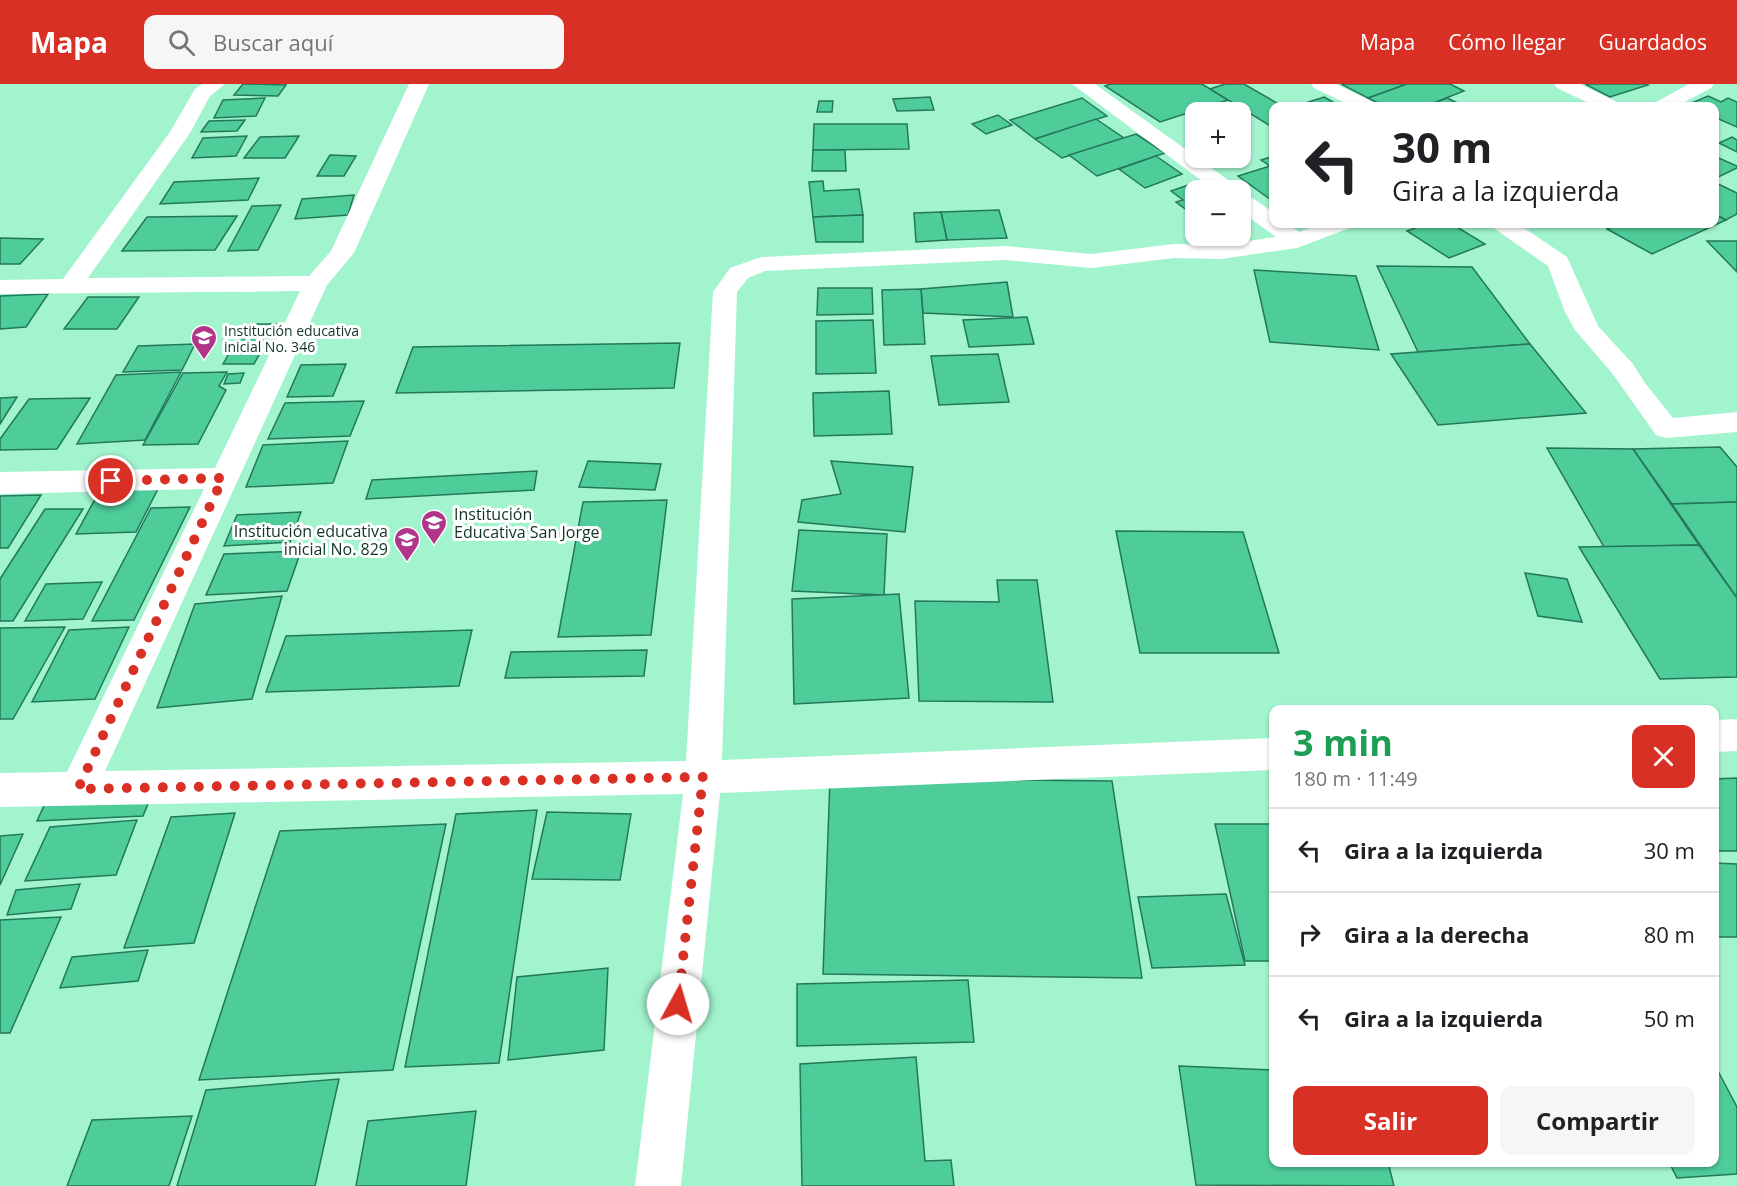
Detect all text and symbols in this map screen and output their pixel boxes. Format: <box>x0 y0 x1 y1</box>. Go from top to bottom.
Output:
search box <box>144 15 564 69</box>
text: Mapa <box>30 23 108 61</box>
icon: search <box>165 26 198 59</box>
text: Buscar aquí <box>213 27 333 57</box>
text: Mapa <box>1360 28 1415 56</box>
text: Cómo llegar <box>1448 28 1566 56</box>
text: Guardados <box>1599 28 1707 56</box>
map controls <box>1185 102 1251 246</box>
button: + <box>1185 102 1251 168</box>
text: 30 m <box>1392 118 1492 175</box>
icon: left <box>1293 126 1371 204</box>
text: Gira a la izquierda <box>1392 172 1619 209</box>
button: − <box>1185 180 1251 246</box>
place label: Institución educativa inicial No. 346 <box>224 321 359 356</box>
school or university icon: Institución educativa inicial No. 346 <box>189 323 219 361</box>
pin <box>85 455 136 506</box>
icon: arrive <box>94 464 127 497</box>
place label: Institución Educativa San Jorge <box>454 503 600 543</box>
school or university icon: Institución Educativa San Jorge <box>419 508 449 546</box>
place label: Institución educativa inicial No. 829 <box>234 520 388 560</box>
school or university icon: Institución educativa inicial No. 829 <box>392 525 422 563</box>
text: 3 min <box>1293 718 1393 767</box>
button: close <box>1632 725 1695 788</box>
text: 180 m · 11:49 <box>1293 765 1418 792</box>
icon: left <box>1293 834 1326 867</box>
text: Gira a la izquierda <box>1344 835 1543 865</box>
text: 30 m <box>1644 835 1695 865</box>
icon: right <box>1293 918 1326 951</box>
text: Gira a la derecha <box>1344 919 1529 949</box>
text: 80 m <box>1644 919 1695 949</box>
position arrow <box>646 972 710 1036</box>
icon: left <box>1293 1002 1326 1035</box>
text: Gira a la izquierda <box>1344 1003 1543 1033</box>
text: 50 m <box>1644 1003 1695 1033</box>
button: Salir <box>1293 1086 1488 1155</box>
button: Compartir <box>1500 1086 1695 1155</box>

